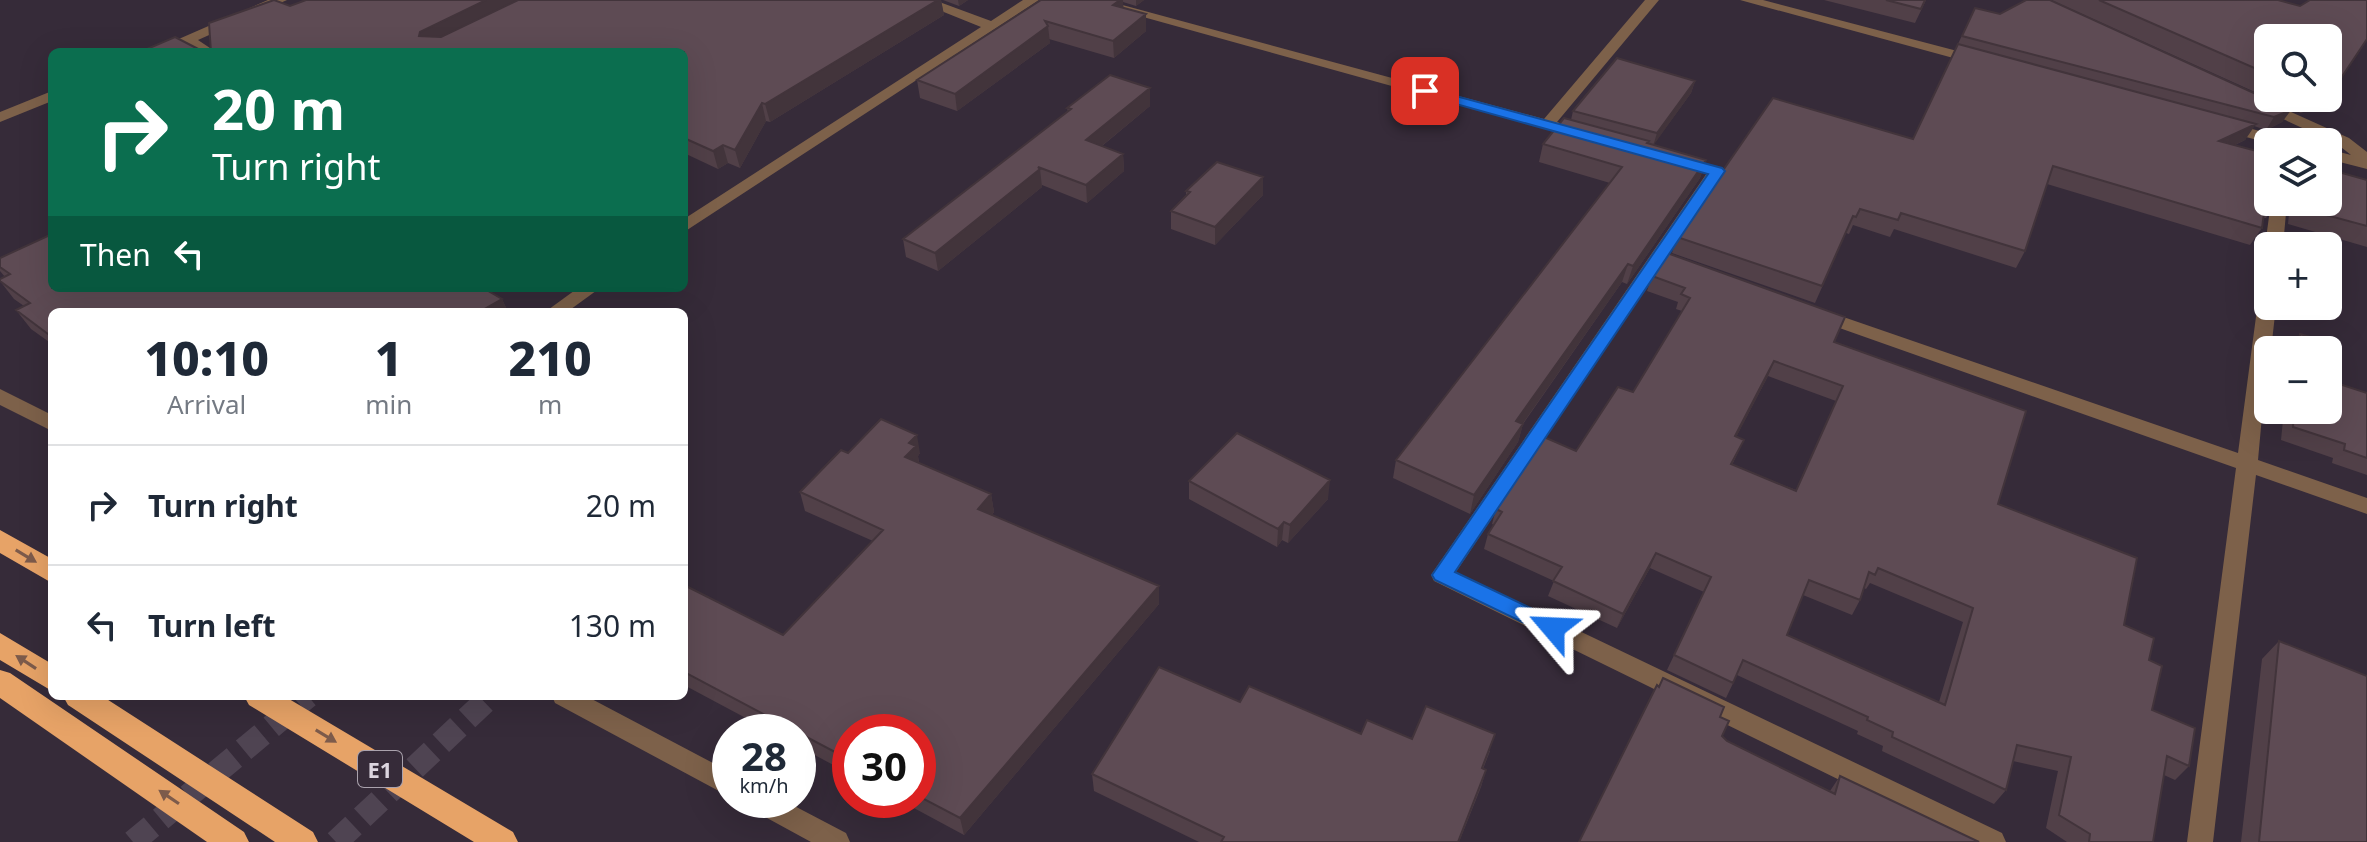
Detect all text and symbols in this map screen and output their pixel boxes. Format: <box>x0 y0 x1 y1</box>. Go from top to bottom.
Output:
map controls <box>2254 24 2342 424</box>
button: search <box>2254 24 2342 112</box>
pin <box>1391 57 1459 125</box>
icon: arrive <box>1403 69 1447 113</box>
text: 20 m <box>212 70 345 146</box>
icon: right <box>80 80 184 184</box>
button: layers <box>2254 128 2342 216</box>
text: Turn right <box>212 142 380 191</box>
icon: left <box>167 232 211 276</box>
button: + <box>2254 232 2342 320</box>
text: Then <box>80 234 151 275</box>
text: 10:10 <box>144 325 269 390</box>
text: 1 <box>375 325 403 390</box>
text: 210 <box>509 325 592 390</box>
button: − <box>2254 336 2342 424</box>
text: Arrival <box>167 386 246 422</box>
text: min <box>365 386 412 422</box>
text: m <box>538 386 562 422</box>
icon: right <box>80 483 124 527</box>
text: Turn right <box>148 485 298 526</box>
text: 20 m <box>586 485 656 526</box>
one-way arrow <box>15 549 37 563</box>
position arrow <box>1511 586 1595 670</box>
icon: left <box>80 603 124 647</box>
text: Turn left <box>148 605 276 646</box>
text: 130 m <box>569 605 656 646</box>
one-way arrow <box>15 655 37 670</box>
speed limit sign: 30 <box>832 714 936 818</box>
text: 28 <box>741 728 787 783</box>
one-way arrow <box>315 729 337 743</box>
road number: E1 <box>358 751 402 787</box>
text: km/h <box>739 772 789 799</box>
one-way arrow <box>158 790 180 805</box>

